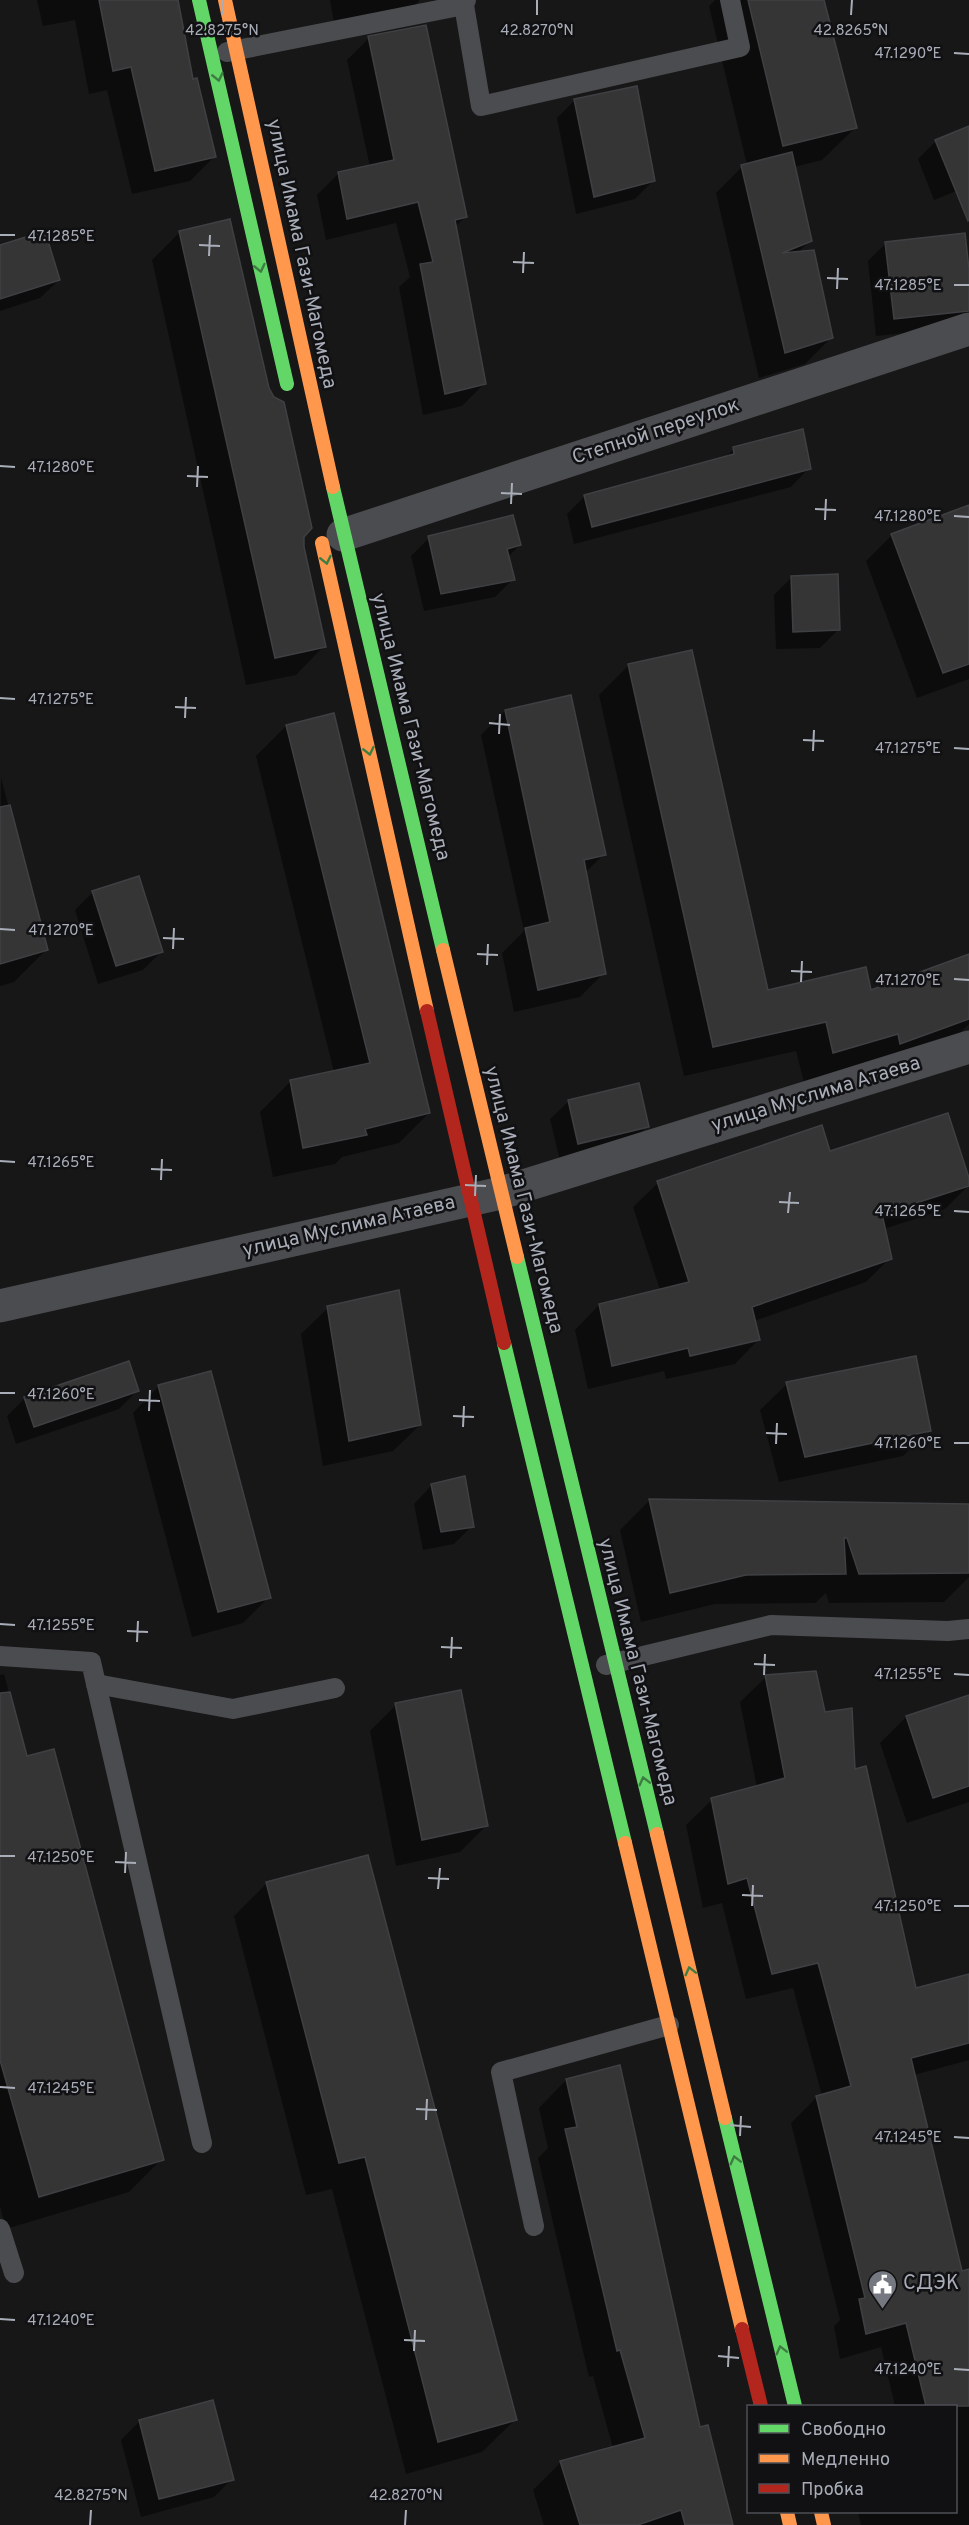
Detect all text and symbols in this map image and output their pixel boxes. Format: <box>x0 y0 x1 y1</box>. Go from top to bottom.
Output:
text: 42.8275°N <box>185 22 259 41</box>
text: 42.8270°N <box>500 22 574 41</box>
text: 42.8265°N <box>814 22 888 41</box>
text: 47.1290°E <box>874 45 942 64</box>
one-way arrow <box>210 72 223 82</box>
street label: улица Имама Гази-Магомеда <box>260 117 342 391</box>
text: 47.1285°E <box>27 228 95 247</box>
one-way arrow <box>253 262 266 272</box>
text: 47.1285°E <box>874 277 942 296</box>
street label: Степной переулок <box>569 393 743 471</box>
text: 47.1280°E <box>27 459 95 478</box>
text: 47.1280°E <box>874 508 942 527</box>
one-way arrow <box>319 555 332 565</box>
street label: улица Имама Гази-Магомеда <box>364 590 456 864</box>
text: 47.1275°E <box>28 691 94 710</box>
text: 47.1275°E <box>875 740 941 759</box>
one-way arrow <box>361 745 374 755</box>
text: 47.1270°E <box>28 922 94 941</box>
text: 47.1270°E <box>875 972 941 991</box>
street label: улица Муслима Атаева <box>708 1051 924 1139</box>
street label: улица Имама Гази-Магомеда <box>477 1063 569 1337</box>
text: 47.1265°E <box>27 1154 95 1173</box>
street label: улица Муслима Атаева <box>240 1190 458 1264</box>
text: 47.1265°E <box>874 1203 942 1222</box>
text: 47.1260°E <box>27 1386 95 1405</box>
text: 47.1260°E <box>874 1435 942 1454</box>
street label: улица Имама Гази-Магомеда <box>591 1535 683 1809</box>
text: 47.1255°E <box>27 1617 95 1636</box>
text: 47.1255°E <box>874 1666 942 1685</box>
one-way arrow <box>638 1776 651 1786</box>
text: 47.1250°E <box>27 1849 95 1868</box>
text: 47.1250°E <box>874 1898 942 1917</box>
one-way arrow <box>684 1966 697 1976</box>
text: 47.1245°E <box>27 2080 95 2099</box>
text: 47.1245°E <box>874 2129 942 2148</box>
one-way arrow <box>730 2155 743 2165</box>
public building icon: СДЭК <box>866 2268 898 2310</box>
place label: СДЭК <box>903 2271 959 2297</box>
text: 47.1240°E <box>27 2312 95 2331</box>
one-way arrow <box>776 2345 789 2355</box>
text: 47.1240°E <box>874 2361 942 2380</box>
legend <box>747 2405 957 2513</box>
text: Свободно <box>801 2419 886 2442</box>
text: Медленно <box>801 2449 890 2472</box>
text: Пробка <box>801 2479 864 2502</box>
text: 42.8275°N <box>54 2487 128 2506</box>
text: 42.8270°N <box>369 2487 443 2506</box>

